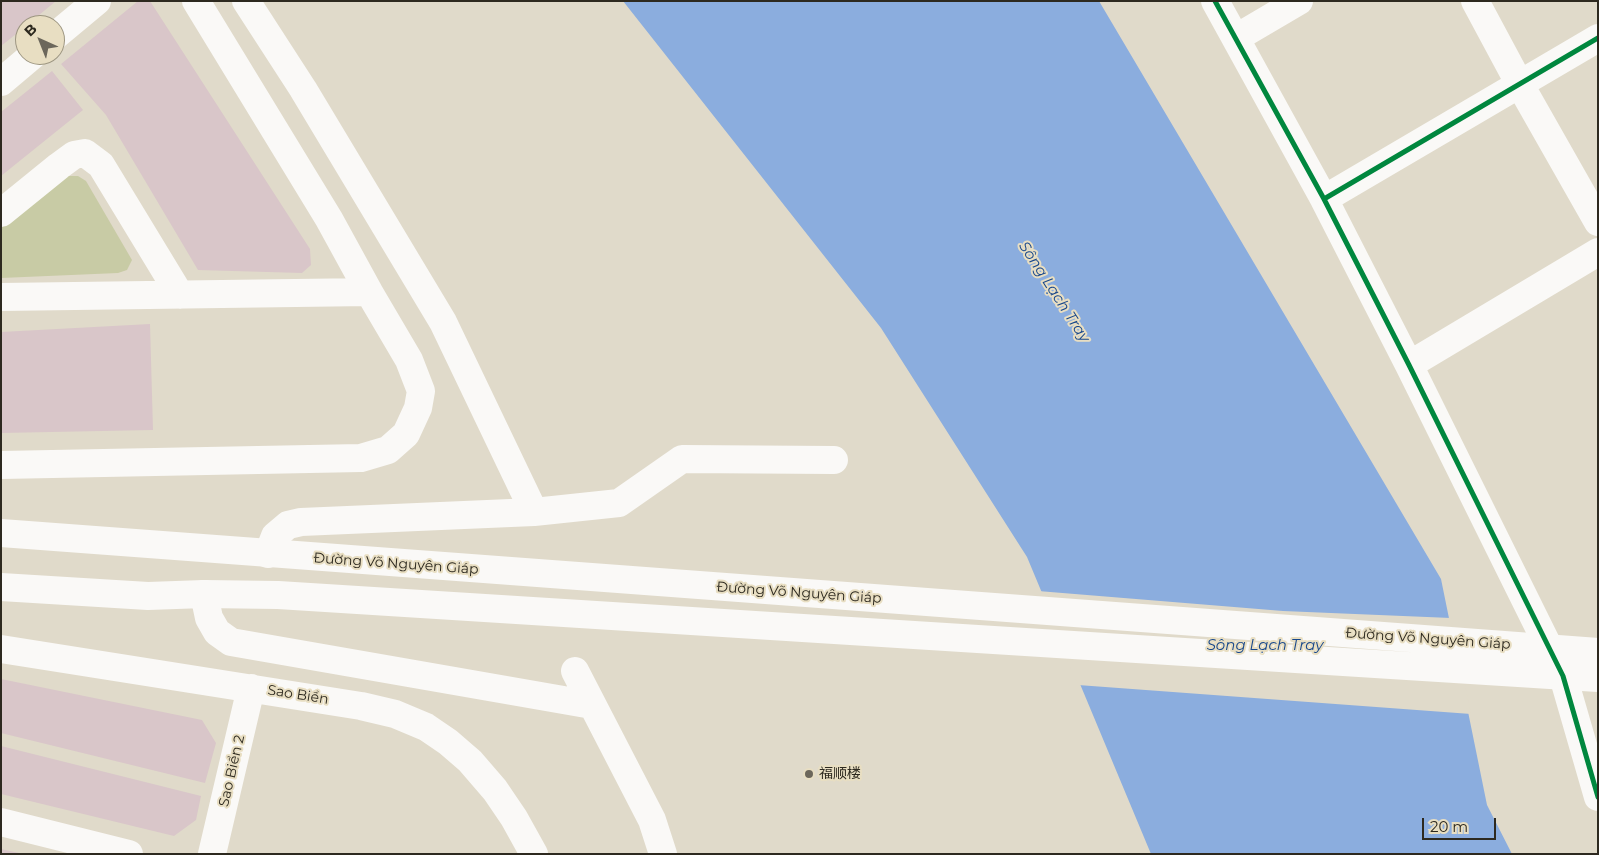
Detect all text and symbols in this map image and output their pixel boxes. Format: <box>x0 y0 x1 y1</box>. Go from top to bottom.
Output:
north arrow <box>15 15 65 65</box>
text: B <box>20 20 40 40</box>
water label: Sông Lạch Tray <box>1015 238 1093 346</box>
street label: Đường Võ Nguyên Giáp <box>313 550 479 578</box>
street label: Đường Võ Nguyên Giáp <box>716 579 882 607</box>
street label: Đường Võ Nguyên Giáp <box>1345 625 1511 653</box>
water label: Sông Lạch Tray <box>1207 637 1323 655</box>
street label: Sao Biển <box>266 682 330 708</box>
street label: Sao Biển 2 <box>216 733 248 809</box>
place label: 福顺楼 <box>819 766 861 782</box>
marker: 福顺楼 <box>803 768 815 780</box>
scale bar <box>1424 808 1498 840</box>
text: 20 m <box>1430 817 1468 836</box>

